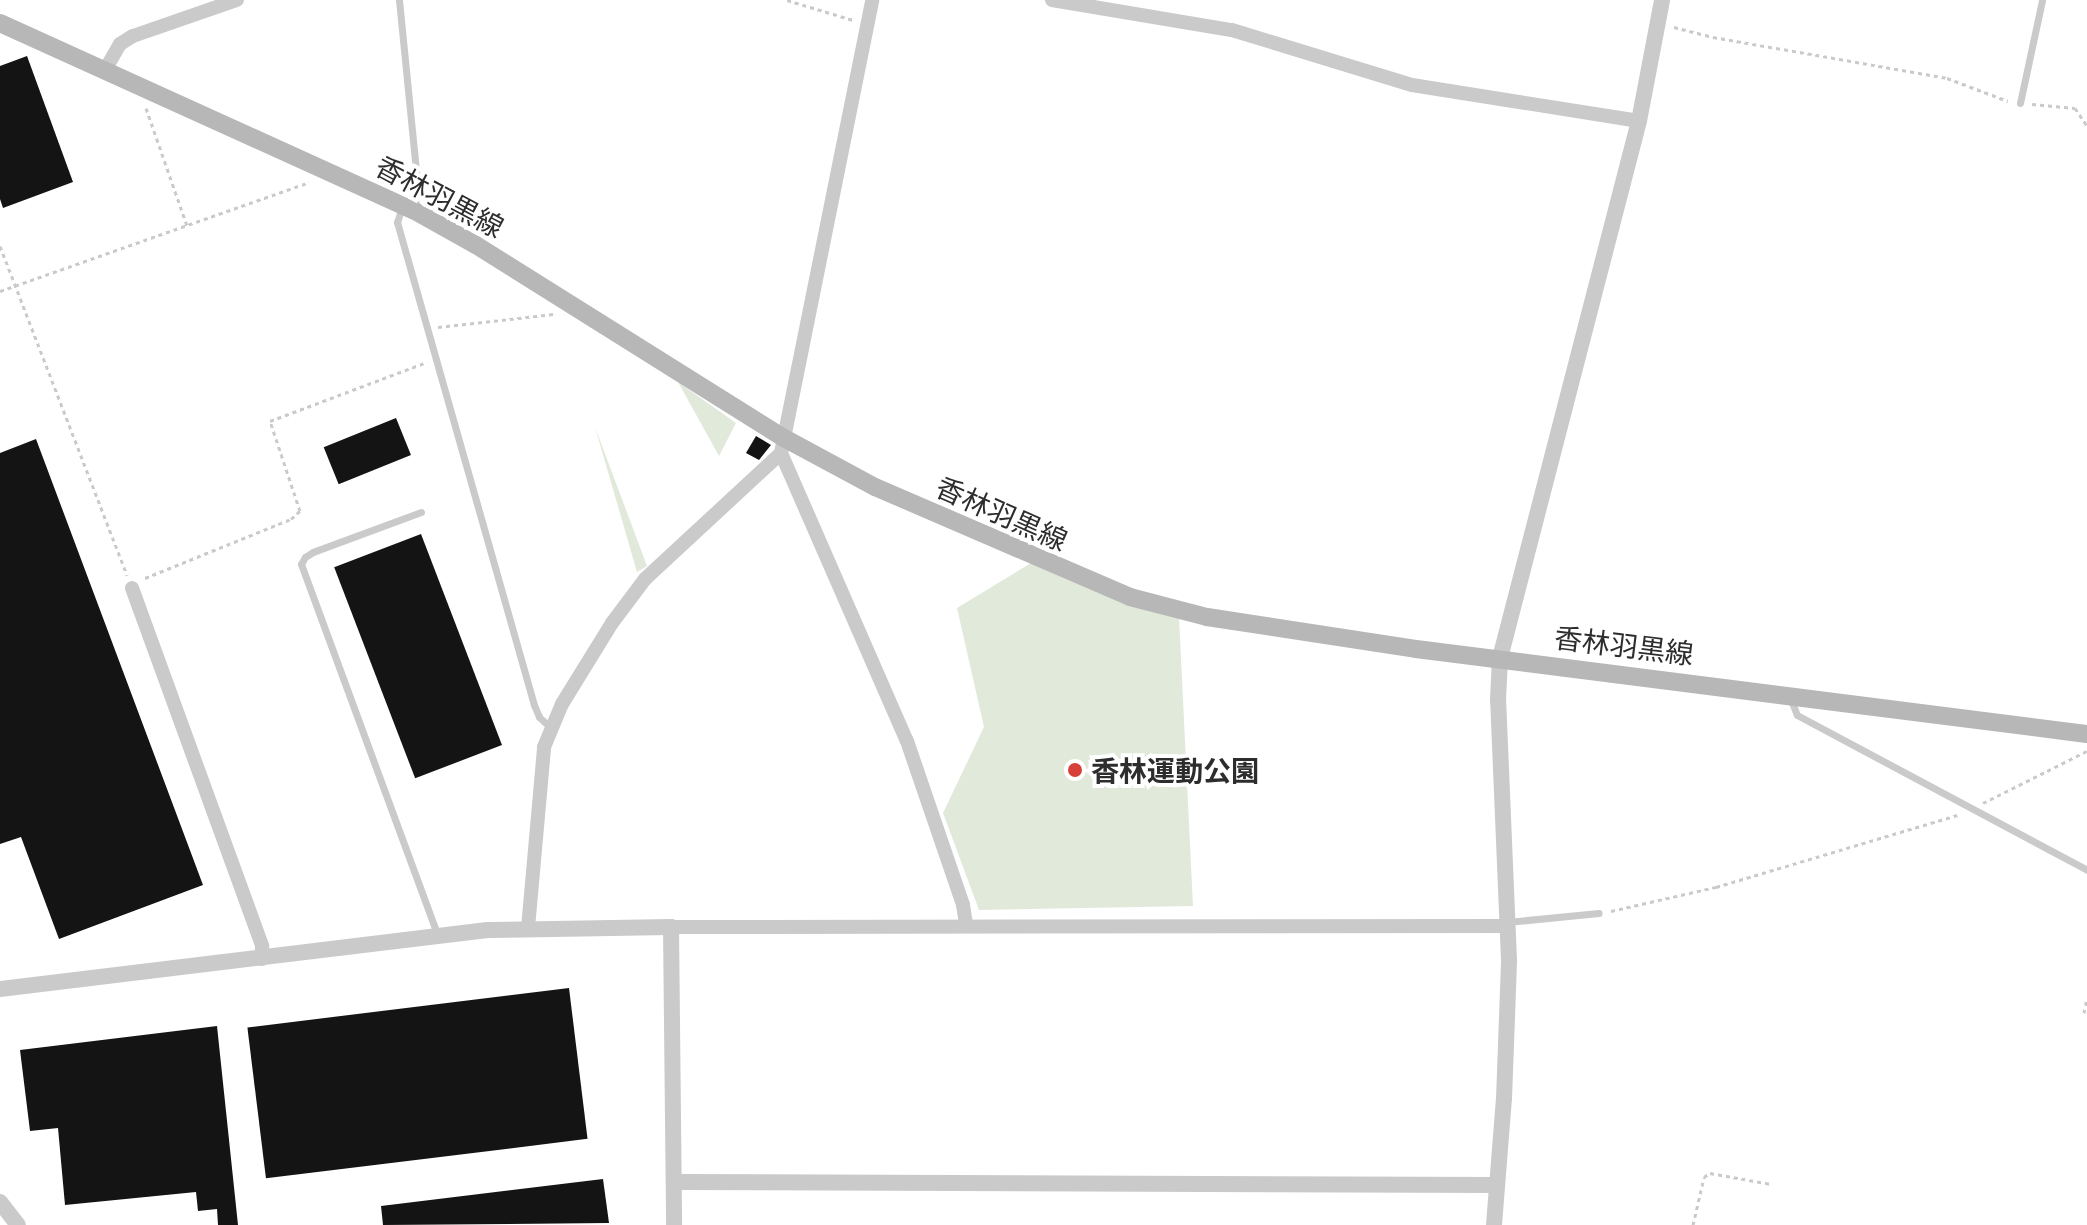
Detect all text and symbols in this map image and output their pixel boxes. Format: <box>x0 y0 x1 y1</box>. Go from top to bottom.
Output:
street label: 香林羽黒線 <box>370 148 510 244</box>
street label: 香林羽黒線 <box>931 469 1073 557</box>
street label: 香林羽黒線 <box>1552 620 1696 670</box>
place label: 香林運動公園 <box>1091 753 1259 787</box>
marker: 香林運動公園 <box>1066 761 1084 779</box>

